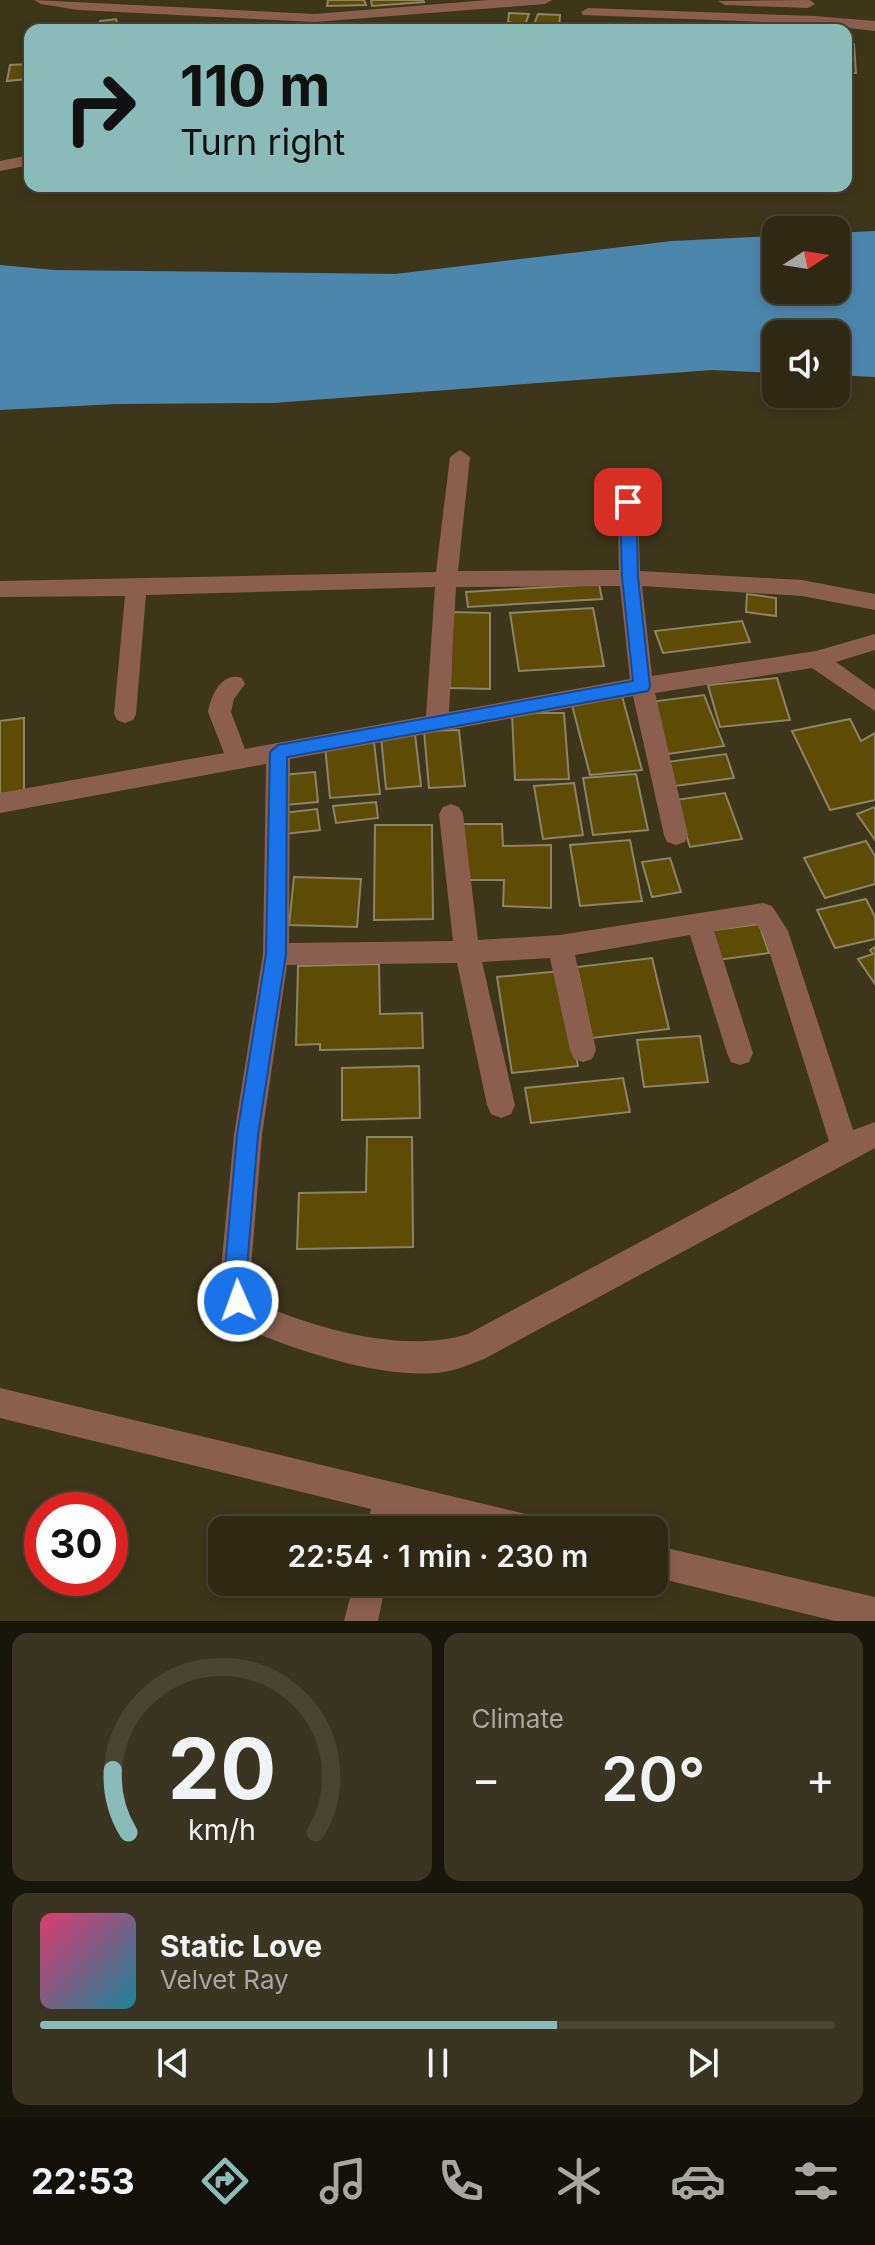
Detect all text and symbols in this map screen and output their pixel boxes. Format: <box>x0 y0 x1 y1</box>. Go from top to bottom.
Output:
text: 110 m <box>180 52 330 120</box>
icon: right <box>48 56 152 160</box>
text: Turn right <box>180 120 345 164</box>
north arrow <box>762 216 850 304</box>
map controls <box>762 216 850 408</box>
button: sound <box>762 320 850 408</box>
pin <box>594 468 662 536</box>
icon: arrive <box>606 480 650 524</box>
position arrow <box>196 1259 280 1343</box>
speed limit sign: 30 <box>24 1492 128 1596</box>
text: 22:54 · 1 min · 230 m <box>288 1538 588 1574</box>
text: Climate <box>472 1703 564 1734</box>
text: 20 <box>168 1718 276 1819</box>
text: 20° <box>601 1743 705 1815</box>
text: − <box>472 1752 501 1806</box>
text: + <box>806 1752 835 1806</box>
text: km/h <box>188 1812 256 1847</box>
text: Static Love <box>160 1928 322 1964</box>
text: Velvet Ray <box>160 1964 289 1995</box>
icon: previous <box>151 2041 195 2085</box>
icon: pause <box>416 2041 460 2085</box>
icon: next <box>681 2041 725 2085</box>
icon: directions <box>197 2153 253 2209</box>
icon: music <box>315 2153 371 2209</box>
icon: phone <box>433 2153 489 2209</box>
icon: climate <box>551 2153 607 2209</box>
icon: car <box>670 2153 726 2209</box>
icon: filters <box>788 2153 844 2209</box>
text: 22:53 <box>31 2159 135 2203</box>

